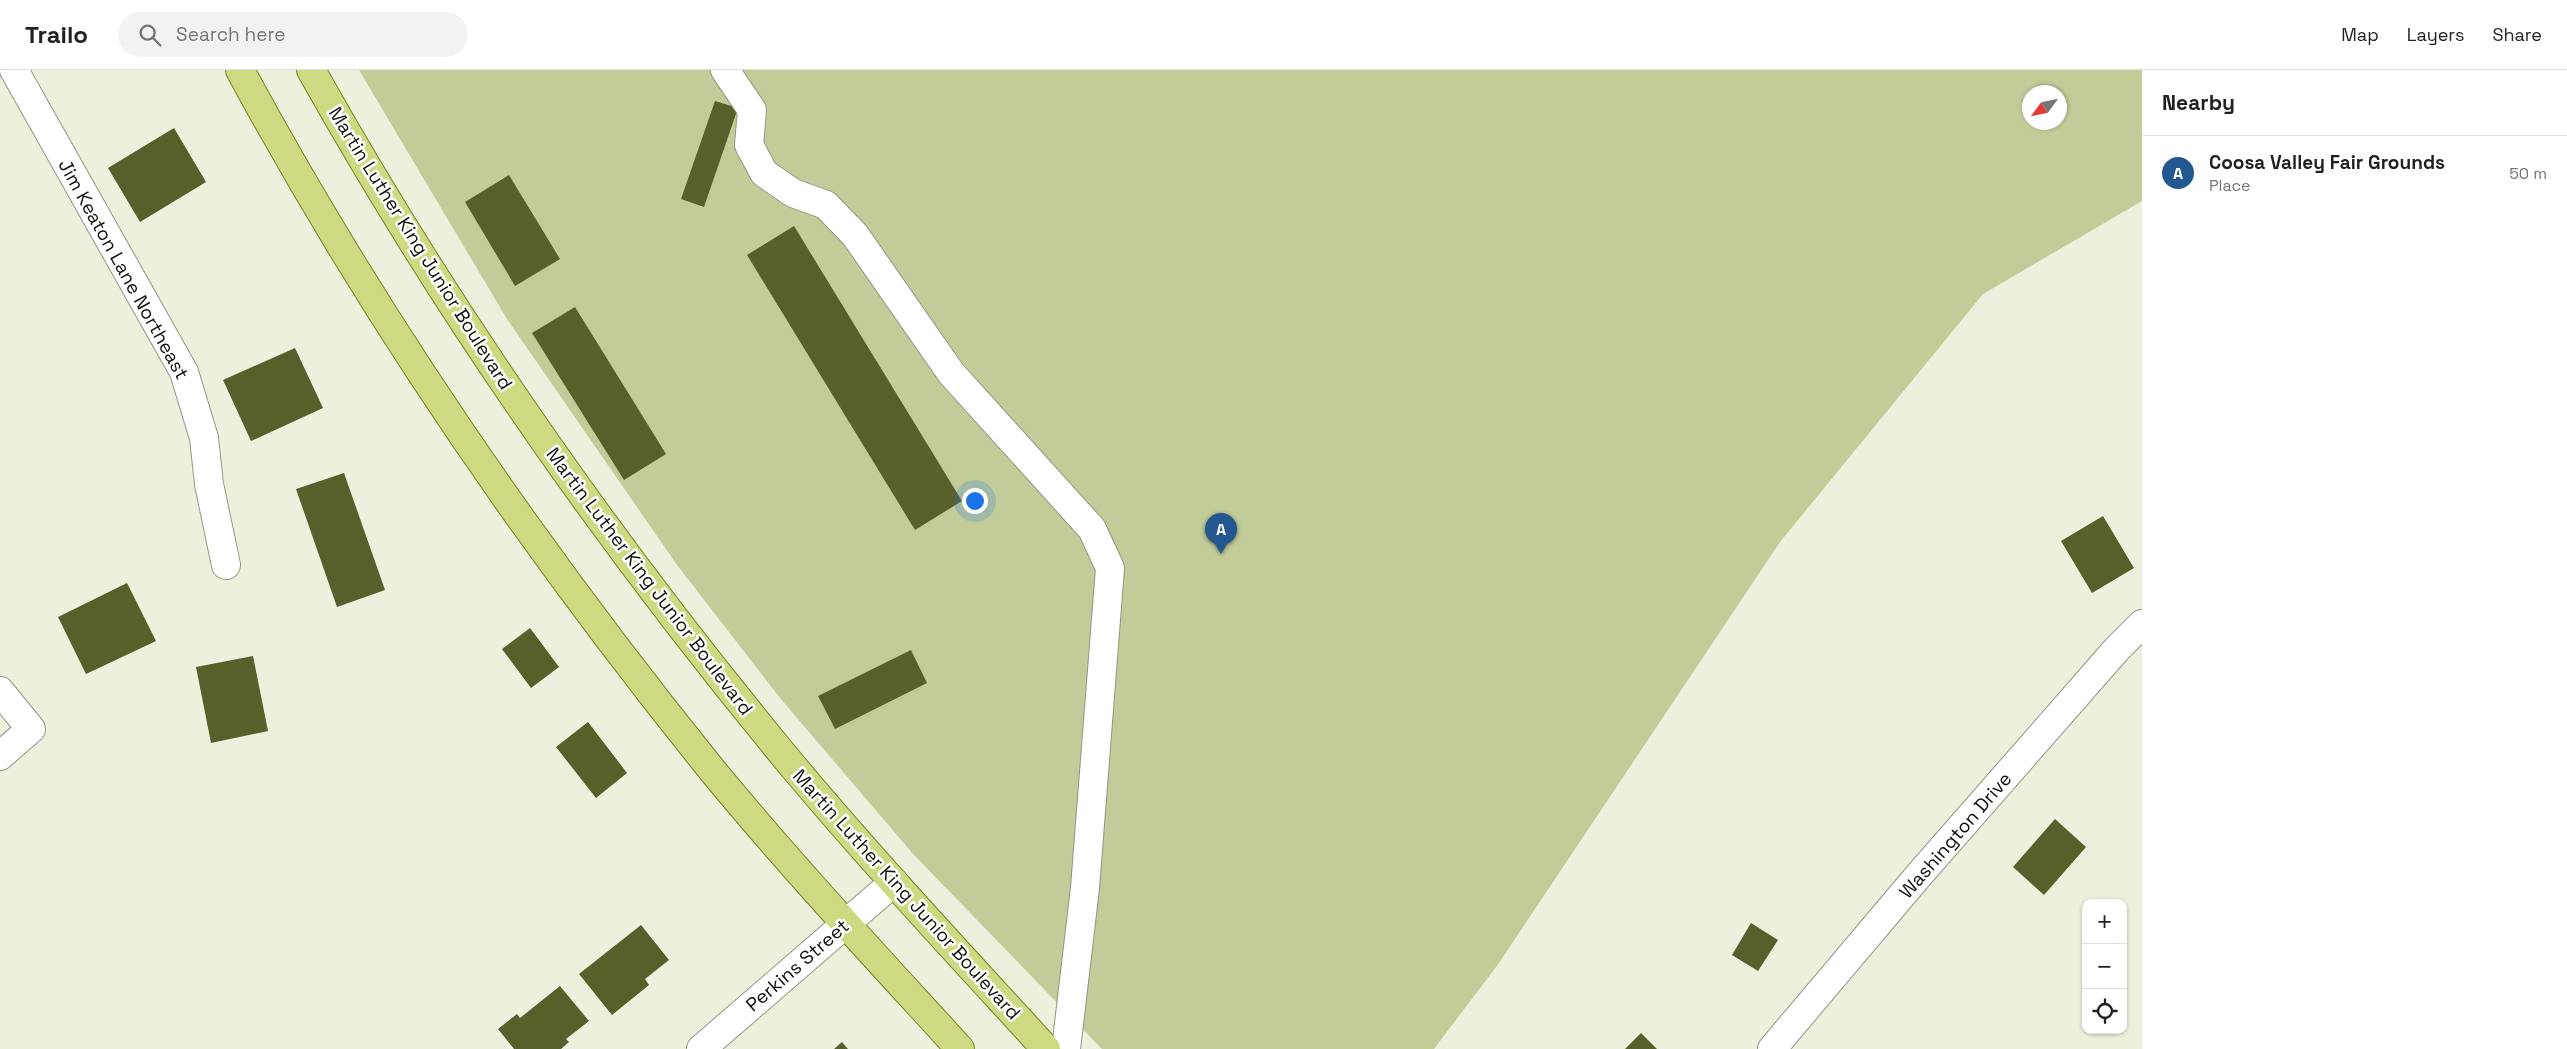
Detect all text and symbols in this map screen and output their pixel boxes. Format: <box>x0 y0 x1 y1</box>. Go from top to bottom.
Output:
search box <box>118 12 468 57</box>
text: Trailo <box>25 19 88 50</box>
icon: search <box>136 21 164 49</box>
text: Search here <box>176 22 286 47</box>
text: Map <box>2341 23 2379 46</box>
text: Layers <box>2407 23 2464 46</box>
text: Share <box>2492 23 2542 46</box>
north arrow <box>2022 85 2067 130</box>
text: Nearby <box>2162 89 2235 116</box>
street label: Martin Luther King Junior Boulevard <box>323 102 518 394</box>
text: Coosa Valley Fair Grounds <box>2209 150 2445 175</box>
street label: Jim Keaton Lane Northeast <box>52 155 195 384</box>
text: A <box>2173 163 2183 184</box>
text: 50 m <box>2509 163 2547 184</box>
text: Place <box>2209 175 2251 196</box>
street label: Martin Luther King Junior Boulevard <box>541 442 759 720</box>
your location <box>962 488 988 514</box>
pin: A <box>1205 513 1237 554</box>
street label: Martin Luther King Junior Boulevard <box>787 764 1026 1025</box>
street label: Washington Drive <box>1894 767 2017 904</box>
map controls <box>2082 899 2127 1034</box>
button: + <box>2082 899 2127 944</box>
street label: Perkins Street <box>740 914 854 1017</box>
button: − <box>2082 944 2127 989</box>
button: locate <box>2082 989 2127 1034</box>

